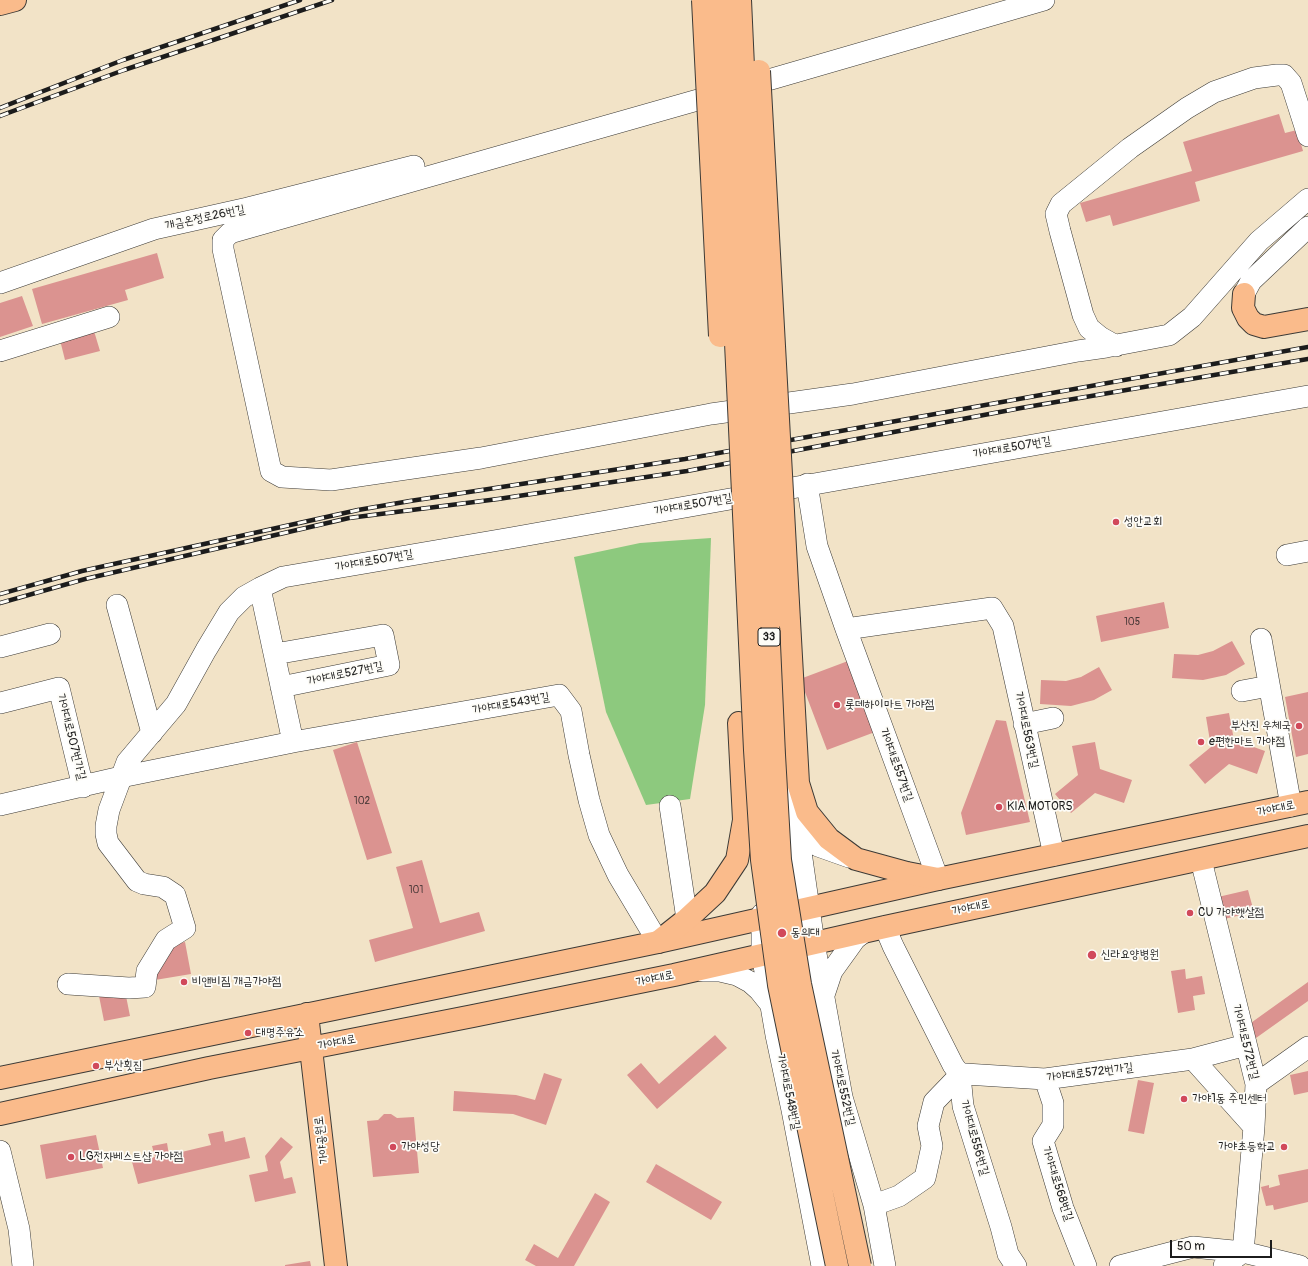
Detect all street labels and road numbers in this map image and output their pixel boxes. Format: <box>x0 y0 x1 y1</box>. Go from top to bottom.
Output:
street label: 개금온정로26번길 <box>164 203 246 233</box>
street label: 가야대로507번길 <box>972 434 1052 462</box>
street label: 가야대로507번길 <box>653 491 733 519</box>
street label: 가야대로507번길 <box>334 547 414 575</box>
road number: 33 <box>758 628 780 646</box>
street label: 가야대로527번길 <box>306 659 384 689</box>
street label: 가야대로543번길 <box>471 690 551 718</box>
street label: 가야대로563번길 <box>1011 690 1041 770</box>
street label: 가야대로507번가길 <box>53 692 89 782</box>
street label: 가야대로557번길 <box>876 726 916 804</box>
street label: 가야대로 <box>1256 798 1296 820</box>
street label: 가야대로 <box>951 897 991 919</box>
street label: 가야대로 <box>635 968 675 990</box>
street label: 가야대로572번길 <box>1229 1003 1261 1081</box>
street label: 가야대로 <box>317 1032 357 1054</box>
street label: 가야대로552번길 <box>826 1049 858 1127</box>
street label: 가야대로548번길 <box>773 1053 803 1131</box>
street label: 가야대로572번가길 <box>1046 1061 1134 1085</box>
street label: 가야대로556번길 <box>956 1099 992 1177</box>
street label: 가야공원로 <box>312 1115 332 1165</box>
street label: 가야대로568번길 <box>1038 1145 1076 1223</box>

